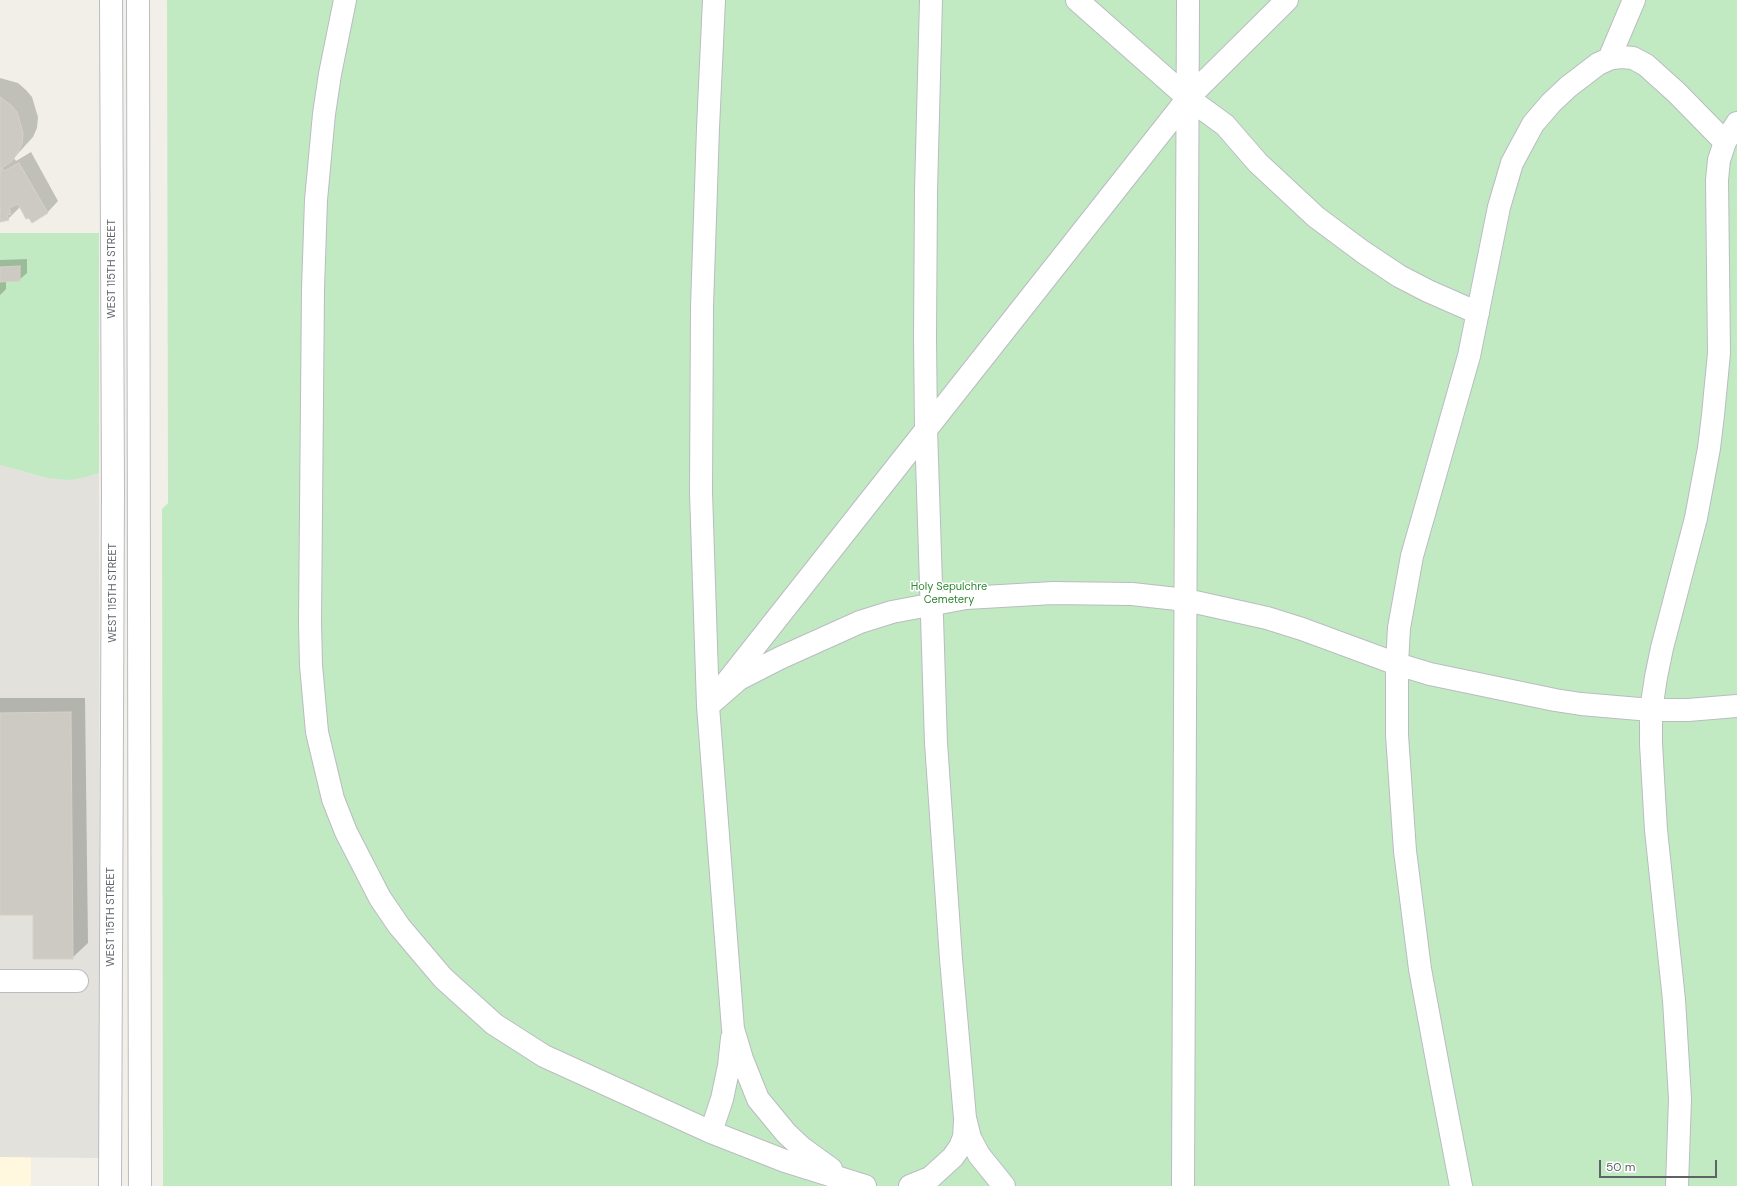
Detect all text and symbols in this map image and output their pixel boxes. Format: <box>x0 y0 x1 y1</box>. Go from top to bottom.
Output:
street label: WEST 115TH STREET <box>105 219 119 319</box>
street label: WEST 115TH STREET <box>106 543 120 643</box>
park label: Holy Sepulchre Cemetery <box>911 580 987 606</box>
street label: WEST 115TH STREET <box>104 867 118 967</box>
scale bar <box>1601 1152 1719 1178</box>
text: 50 m <box>1606 1159 1635 1175</box>

